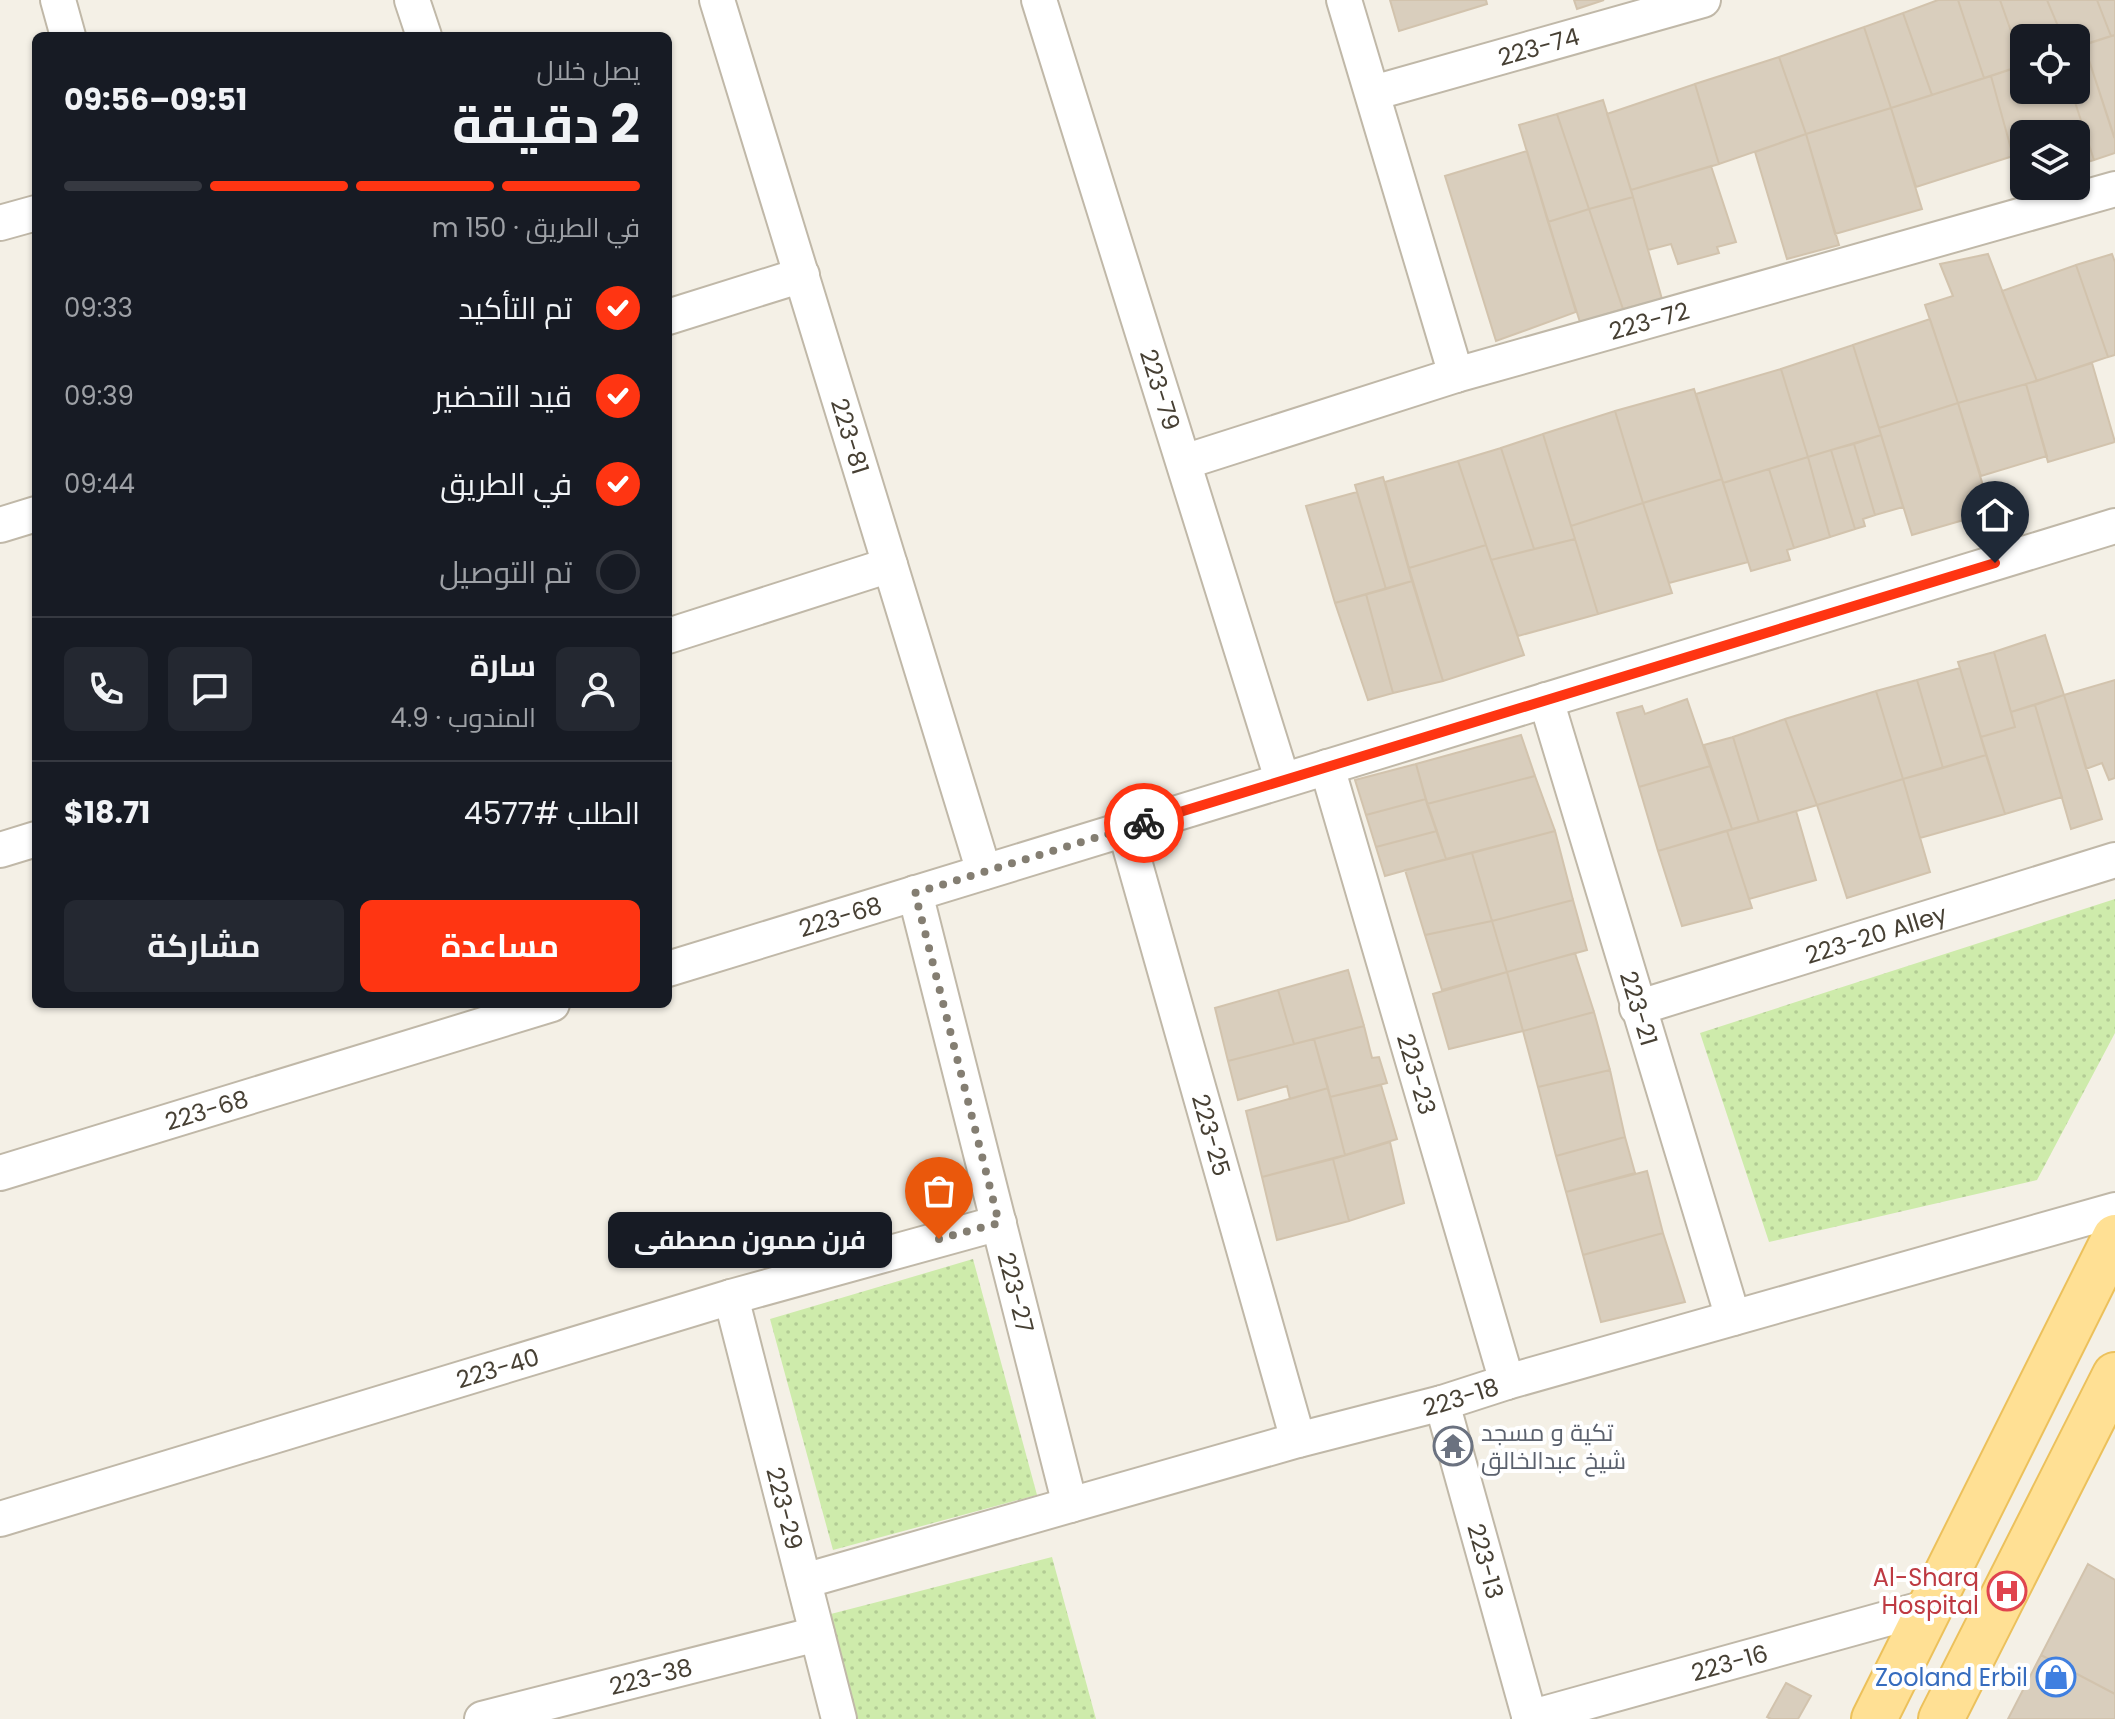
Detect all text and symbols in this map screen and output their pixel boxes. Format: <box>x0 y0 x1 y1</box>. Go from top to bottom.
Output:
street label: 223-74 <box>1494 19 1583 74</box>
map controls <box>2010 24 2090 200</box>
button: locate <box>2010 24 2090 104</box>
text: يصل خلال <box>537 53 640 89</box>
text: 09:51–09:56 <box>64 78 247 121</box>
text: 2 دقيقة <box>452 88 640 161</box>
button: layers <box>2010 120 2090 200</box>
text: في الطريق · 150 m <box>432 210 640 246</box>
icon: check <box>596 286 640 330</box>
text: تم التأكيد <box>459 287 572 330</box>
text: 09:33 <box>64 290 133 326</box>
street label: 223-72 <box>1605 294 1693 348</box>
street label: 223-79 <box>1132 345 1189 434</box>
icon: check <box>596 374 640 418</box>
text: قيد التحضير <box>434 375 572 418</box>
text: 09:39 <box>64 378 134 414</box>
street label: 223-81 <box>823 394 878 478</box>
icon: check <box>596 462 640 506</box>
text: في الطريق <box>440 463 572 506</box>
text: 09:44 <box>64 466 135 502</box>
pin <box>1961 481 2029 563</box>
icon: home <box>1973 493 2017 537</box>
text: تم التوصيل <box>439 551 572 594</box>
text: سارة <box>470 644 536 687</box>
button: phone <box>64 647 148 731</box>
button: chat <box>168 647 252 731</box>
button: person <box>556 647 640 731</box>
text: المندوب · 4.9 <box>390 700 536 736</box>
courier <box>1104 783 1184 863</box>
text: $18.71 <box>64 791 150 834</box>
text: الطلب #4577 <box>464 792 640 835</box>
icon: bike <box>1122 801 1166 845</box>
street label: 223-68 <box>794 888 886 945</box>
street label: 223-20 Alley <box>1801 896 1951 972</box>
button: مشاركة <box>64 900 344 992</box>
button: مساعدة <box>360 900 640 992</box>
street label: 223-21 <box>1612 967 1666 1050</box>
street label: 223-23 <box>1389 1030 1444 1119</box>
street label: 223-68 <box>161 1081 252 1138</box>
street label: 223-25 <box>1184 1090 1239 1180</box>
pin <box>905 1157 973 1239</box>
icon: bag <box>917 1169 961 1213</box>
callout: فرن صمون مصطفى <box>607 1211 891 1267</box>
text: فرن صمون مصطفى <box>634 1222 866 1258</box>
street label: 223-27 <box>990 1249 1042 1336</box>
street label: 223-40 <box>452 1340 543 1396</box>
street label: 223-18 <box>1419 1369 1503 1424</box>
place label: تكية و مسجد شيخ عبدالخالق <box>1481 1416 1626 1477</box>
temple icon: تكية و مسجد شيخ عبدالخالق <box>1432 1425 1474 1467</box>
street label: 223-29 <box>759 1463 811 1553</box>
street label: 223-13 <box>1460 1520 1512 1602</box>
place label: Al-Sharq Hospital <box>1873 1561 1979 1622</box>
hospital icon: Al-Sharq Hospital <box>1986 1570 2028 1612</box>
street label: 223-16 <box>1687 1636 1771 1689</box>
street label: 223-38 <box>606 1650 696 1703</box>
shop icon: Zooland Erbil <box>2035 1656 2077 1698</box>
place label: Zooland Erbil <box>1875 1661 2028 1694</box>

